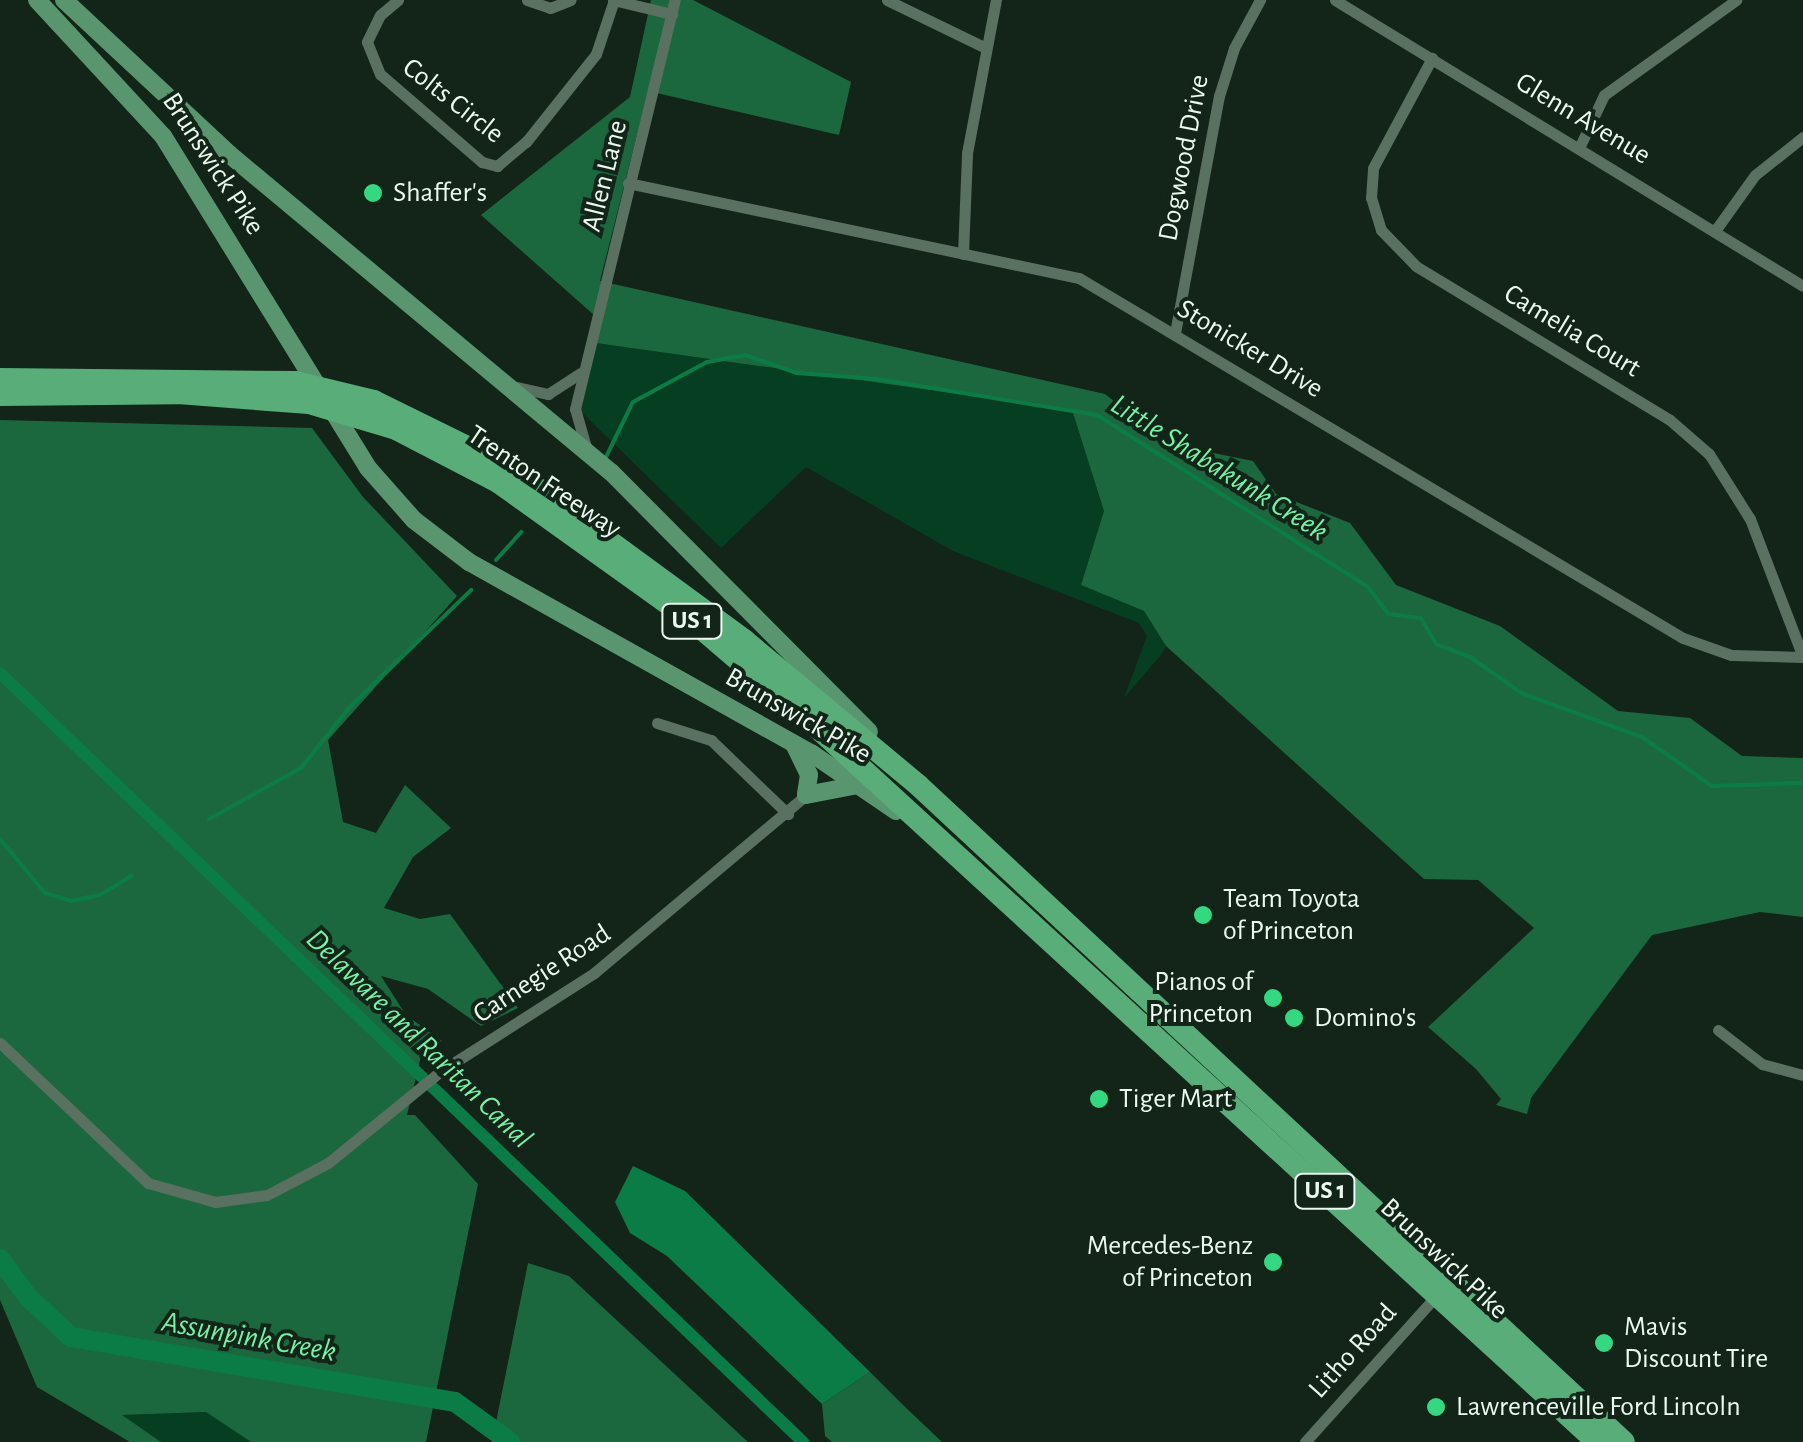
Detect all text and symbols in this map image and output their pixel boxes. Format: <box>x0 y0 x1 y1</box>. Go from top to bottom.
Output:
street label: Colts Circle <box>396 51 510 151</box>
street label: Glenn Avenue <box>1510 66 1656 172</box>
street label: Dogwood Drive <box>1151 72 1217 244</box>
street label: Brunswick Pike <box>155 87 271 241</box>
street label: Allen Lane <box>575 117 635 235</box>
place label: Shaffer's <box>393 176 487 210</box>
marker: Shaffer's <box>362 182 384 204</box>
street label: Camelia Court <box>1498 277 1646 385</box>
street label: Stonicker Drive <box>1171 292 1329 406</box>
water label: Little Shabakunk Creek <box>1104 387 1334 549</box>
street label: Trenton Freeway <box>461 418 627 546</box>
road number: US 1 <box>660 601 724 641</box>
street label: Brunswick Pike <box>719 661 877 771</box>
place label: Team Toyota of Princeton <box>1223 882 1360 948</box>
marker: Team Toyota of Princeton <box>1192 904 1214 926</box>
street label: Carnegie Road <box>467 917 617 1031</box>
water label: Delaware and Raritan Canal <box>298 921 540 1157</box>
place label: Pianos of Princeton <box>1148 965 1253 1031</box>
marker: Pianos of Princeton <box>1262 987 1284 1009</box>
place label: Domino's <box>1314 1001 1416 1035</box>
marker: Domino's <box>1283 1007 1305 1029</box>
place label: Tiger Mart <box>1119 1082 1232 1116</box>
marker: Tiger Mart <box>1088 1088 1110 1110</box>
road number: US 1 <box>1292 1171 1358 1211</box>
street label: Brunswick Pike <box>1373 1191 1515 1327</box>
place label: Mercedes-Benz of Princeton <box>1087 1229 1253 1295</box>
marker: Mercedes-Benz of Princeton <box>1262 1251 1284 1273</box>
street label: Litho Road <box>1302 1297 1404 1405</box>
water label: Assunpink Creek <box>159 1304 339 1370</box>
place label: Mavis Discount Tire <box>1624 1310 1768 1376</box>
marker: Mavis Discount Tire <box>1593 1332 1615 1354</box>
place label: Lawrenceville Ford Lincoln <box>1456 1390 1741 1424</box>
marker: Lawrenceville Ford Lincoln <box>1425 1396 1447 1418</box>

